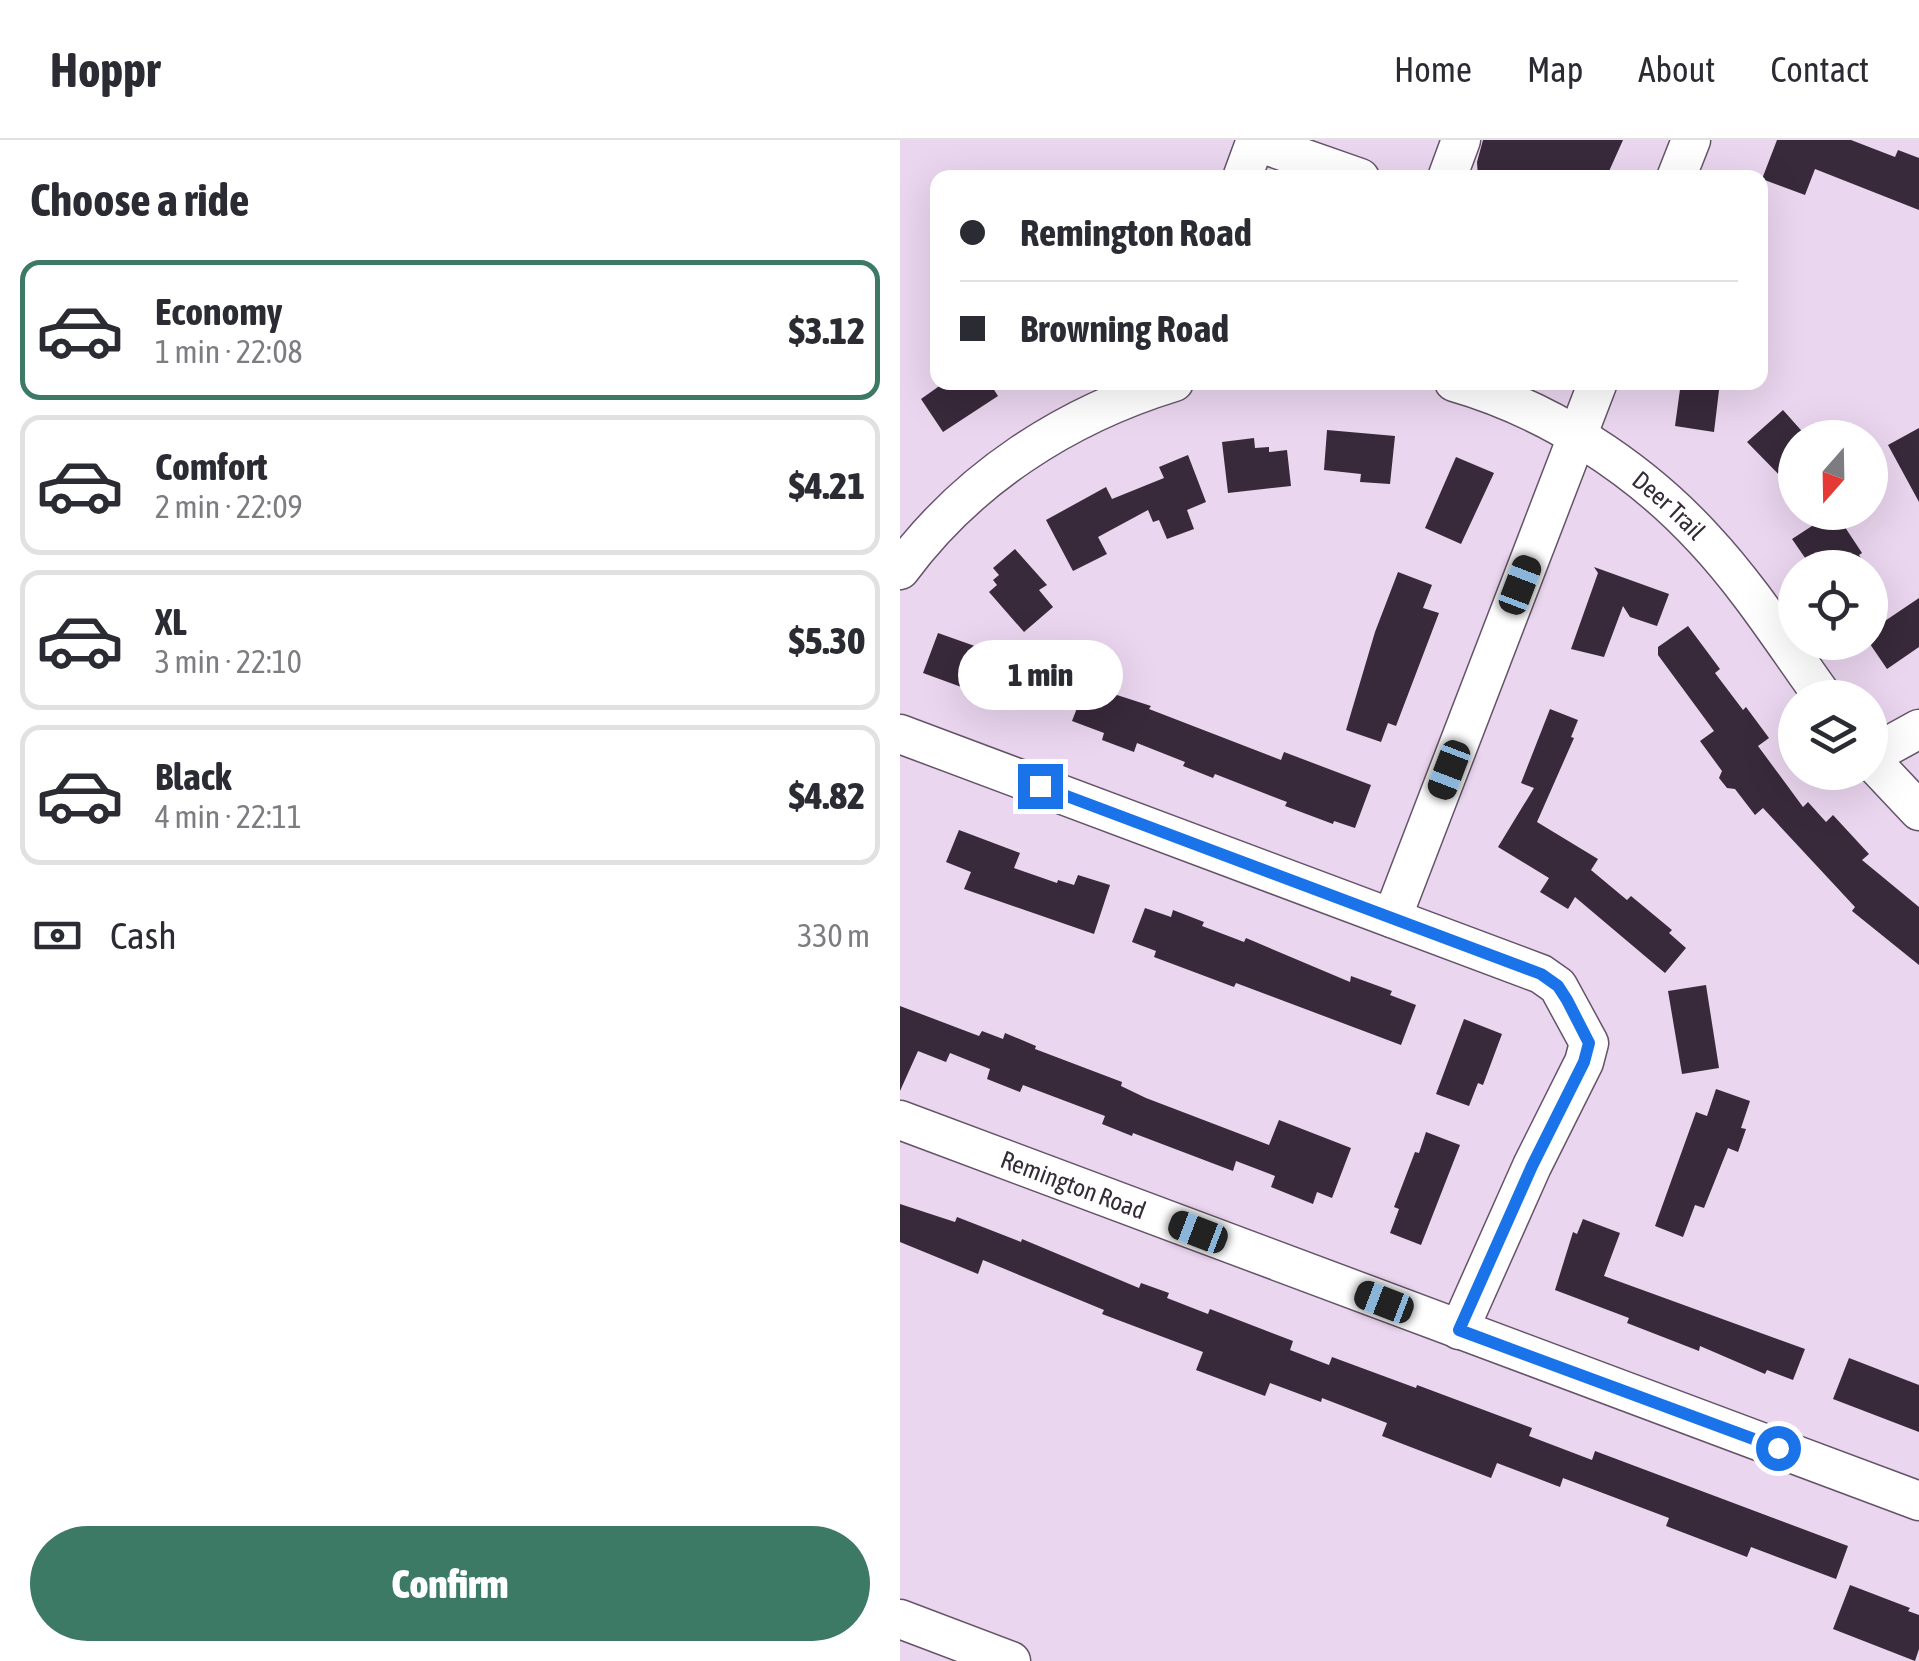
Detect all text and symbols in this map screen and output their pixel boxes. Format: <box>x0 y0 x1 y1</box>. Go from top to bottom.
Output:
text: Hoppr <box>50 42 160 97</box>
text: Home <box>1394 49 1472 89</box>
text: Map <box>1527 49 1583 89</box>
text: About <box>1638 49 1715 89</box>
text: Contact <box>1770 49 1869 89</box>
text: Choose a ride <box>30 174 249 226</box>
text: Remington Road <box>1020 211 1252 254</box>
icon: car <box>35 285 125 375</box>
text: Economy <box>155 290 282 333</box>
text: Browning Road <box>1020 307 1229 350</box>
text: $3.12 <box>789 309 865 352</box>
text: 1 min · 22:08 <box>155 333 302 370</box>
north arrow <box>1778 420 1888 530</box>
map controls <box>1778 420 1888 790</box>
icon: car <box>35 440 125 530</box>
text: Comfort <box>155 445 267 488</box>
text: $4.21 <box>789 464 865 507</box>
street label: Deer Trail <box>1627 465 1711 545</box>
text: 2 min · 22:09 <box>155 488 302 525</box>
button: locate <box>1778 550 1888 660</box>
car <box>1495 552 1545 618</box>
icon: car <box>35 595 125 685</box>
text: XL <box>155 600 187 643</box>
text: $5.30 <box>789 619 865 662</box>
callout: 1 min <box>958 641 1122 711</box>
text: 3 min · 22:10 <box>155 643 302 680</box>
text: 1 min <box>1008 656 1073 693</box>
button: layers <box>1778 680 1888 790</box>
car <box>1424 737 1474 803</box>
icon: car <box>35 750 125 840</box>
text: Black <box>155 755 232 798</box>
route end <box>1018 764 1063 809</box>
text: $4.82 <box>789 774 865 817</box>
text: 4 min · 22:11 <box>155 798 302 835</box>
icon: cash <box>30 908 85 963</box>
text: Cash <box>110 914 177 957</box>
text: 330 m <box>797 917 870 954</box>
street label: Remington Road <box>997 1145 1150 1225</box>
car <box>1165 1207 1231 1257</box>
car <box>1351 1277 1417 1327</box>
route start <box>1756 1426 1801 1471</box>
button: Confirm <box>30 1526 870 1641</box>

